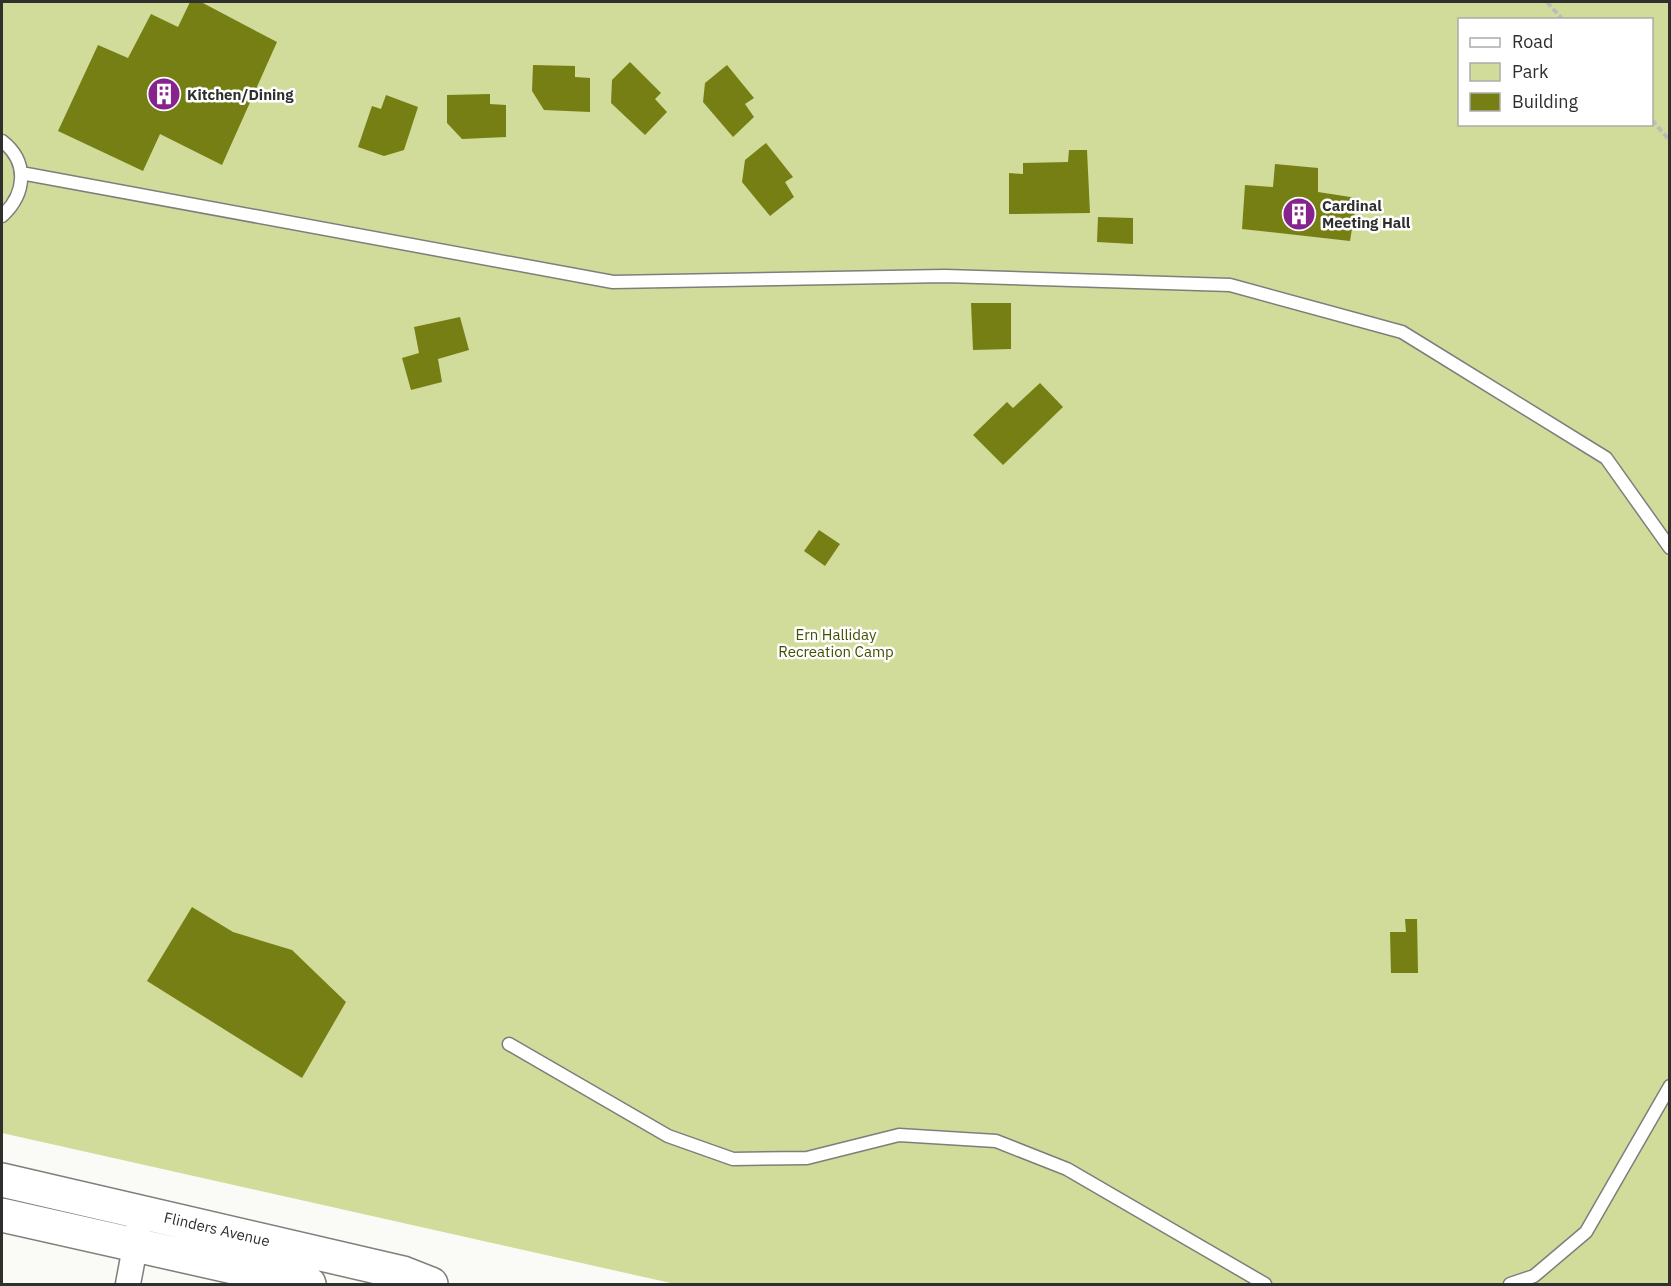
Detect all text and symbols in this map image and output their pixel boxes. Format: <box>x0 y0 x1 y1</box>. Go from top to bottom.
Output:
legend <box>1458 18 1653 126</box>
text: Road <box>1512 30 1553 53</box>
text: Park <box>1512 60 1549 83</box>
building icon: Kitchen/Dining <box>146 76 182 112</box>
place label: Kitchen/Dining <box>187 85 294 104</box>
text: Building <box>1512 90 1579 113</box>
building icon: Cardinal Meeting Hall <box>1281 196 1317 232</box>
place label: Cardinal Meeting Hall <box>1322 196 1411 232</box>
park label: Ern Halliday Recreation Camp <box>778 625 894 661</box>
street label: Flinders Avenue <box>162 1208 272 1250</box>

